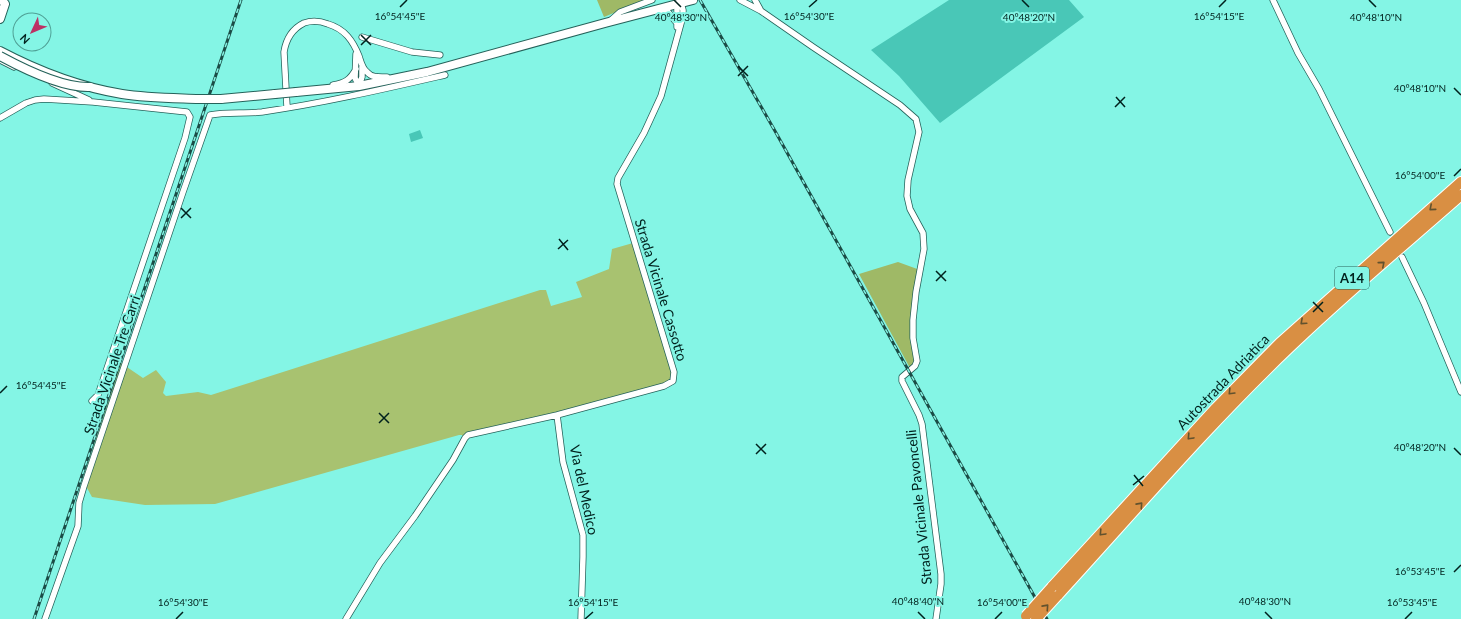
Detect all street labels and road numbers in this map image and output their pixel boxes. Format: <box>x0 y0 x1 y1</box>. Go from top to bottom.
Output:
street label: Strada Vicinale Cassotto <box>632 217 691 363</box>
road number: A14 <box>1335 267 1369 289</box>
street label: Strada Vicinale Tre Carri <box>80 293 143 437</box>
street label: Autostrada Adriatica <box>1173 331 1272 433</box>
street label: Strada Vicinale Pavoncelli <box>902 429 935 585</box>
street label: Via del Medico <box>567 443 602 536</box>

